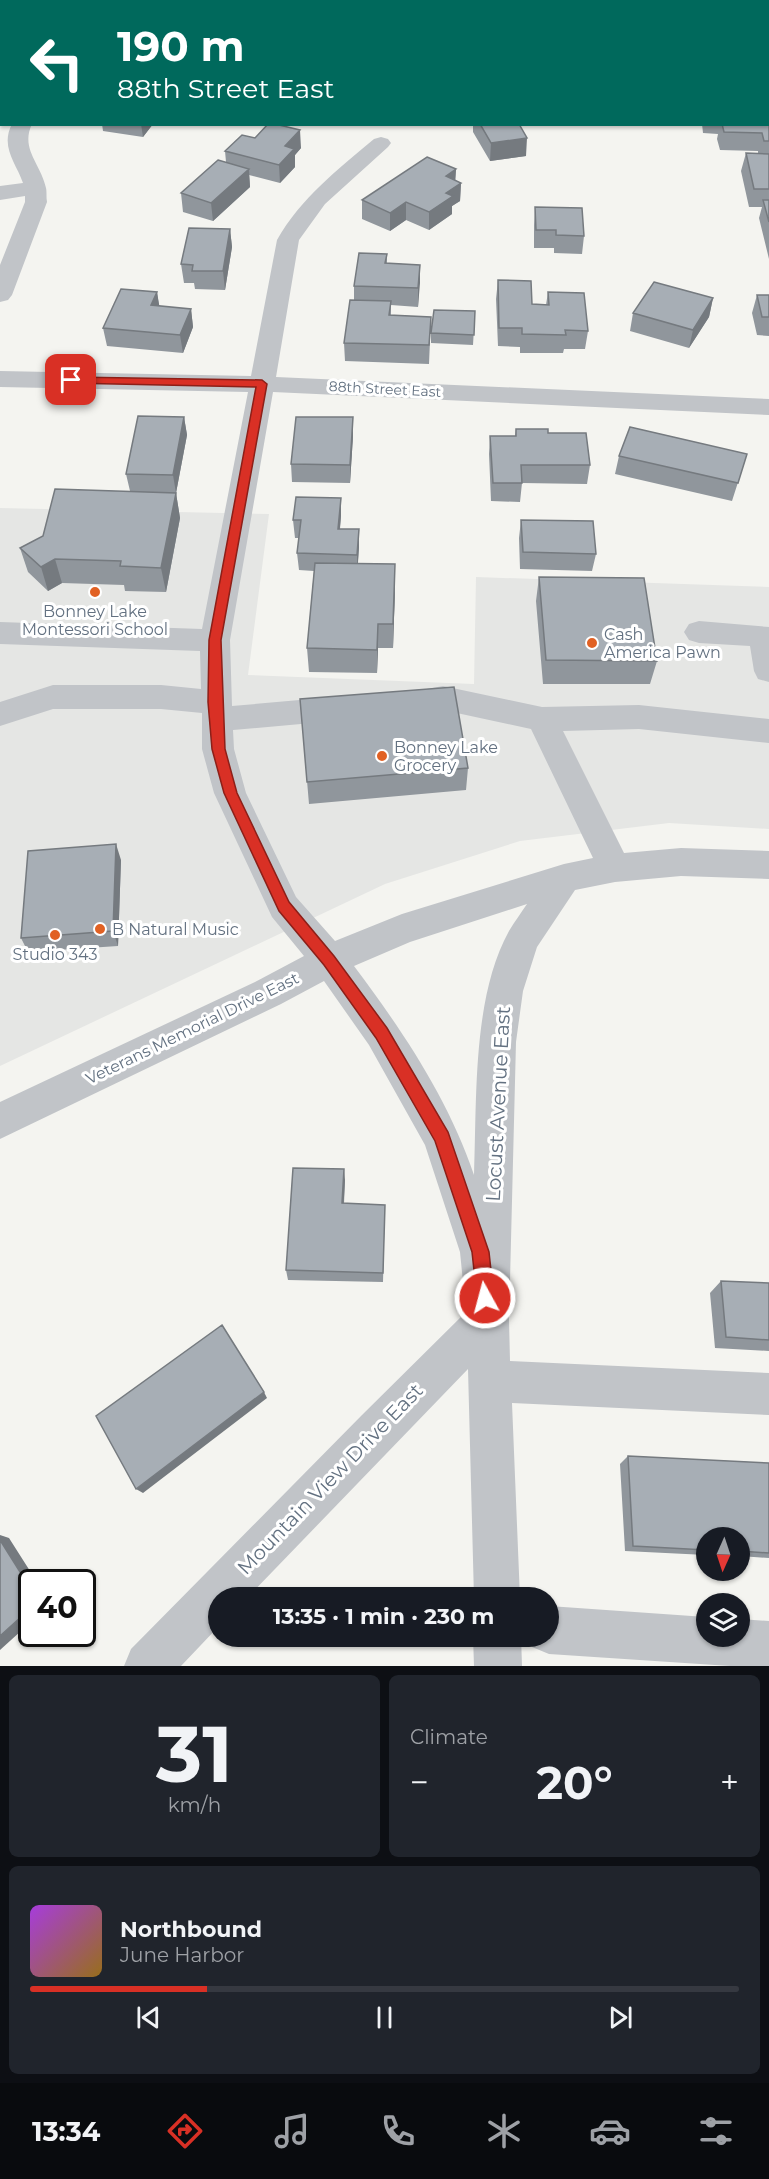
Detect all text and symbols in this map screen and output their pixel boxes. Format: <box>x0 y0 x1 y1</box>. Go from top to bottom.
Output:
text: 190 m <box>117 20 245 72</box>
icon: left <box>18 24 96 102</box>
text: 88th Street East <box>117 72 334 105</box>
pin <box>45 354 96 405</box>
icon: arrive <box>54 363 87 396</box>
street label: 88th Street East <box>328 377 442 401</box>
marker: Bonney Lake Montessori School <box>88 585 102 599</box>
place label: Bonney Lake Montessori School <box>22 602 168 639</box>
place label: Cash America Pawn <box>604 625 721 662</box>
marker: Cash America Pawn <box>585 636 599 650</box>
place label: Bonney Lake Grocery <box>394 738 498 775</box>
marker: Bonney Lake Grocery <box>375 749 389 763</box>
place label: B Natural Music <box>112 920 239 939</box>
marker: B Natural Music <box>93 922 107 936</box>
marker: Studio 343 <box>48 928 62 942</box>
place label: Studio 343 <box>13 945 97 964</box>
street label: Veterans Memorial Drive East <box>83 968 302 1088</box>
street label: Locust Avenue East <box>481 1006 515 1202</box>
position arrow <box>453 1266 517 1330</box>
street label: Mountain View Drive East <box>232 1378 428 1580</box>
north arrow <box>696 1527 750 1581</box>
map controls <box>696 1527 750 1647</box>
speed limit sign: 40 <box>18 1569 96 1647</box>
button: layers <box>696 1593 750 1647</box>
text: 13:35 · 1 min · 230 m <box>273 1603 494 1630</box>
text: 31 <box>156 1706 233 1802</box>
text: Climate <box>410 1725 488 1749</box>
text: 20° <box>537 1755 612 1810</box>
text: − <box>410 1762 429 1802</box>
text: + <box>720 1762 739 1802</box>
text: km/h <box>168 1793 221 1817</box>
text: Northbound <box>120 1916 262 1943</box>
text: June Harbor <box>120 1943 244 1967</box>
icon: previous <box>132 2001 165 2034</box>
icon: pause <box>368 2001 401 2034</box>
icon: next <box>604 2001 637 2034</box>
icon: directions <box>164 2110 206 2152</box>
icon: music <box>271 2110 313 2152</box>
icon: phone <box>377 2110 419 2152</box>
icon: climate <box>483 2110 525 2152</box>
icon: car <box>589 2110 631 2152</box>
icon: filters <box>695 2110 737 2152</box>
text: 13:34 <box>32 2115 100 2148</box>

